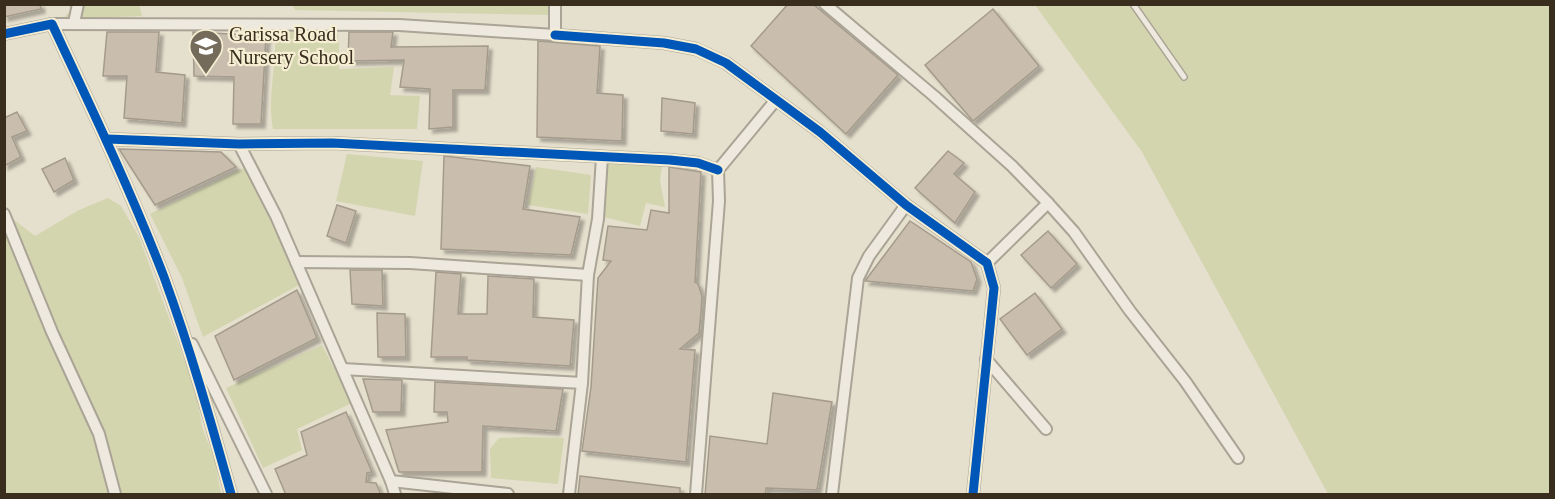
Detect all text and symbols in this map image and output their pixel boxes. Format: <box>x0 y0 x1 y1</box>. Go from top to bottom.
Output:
place label: Garissa Road Nursery School <box>229 23 354 69</box>
school or university icon: Garissa Road Nursery School <box>188 28 224 75</box>

